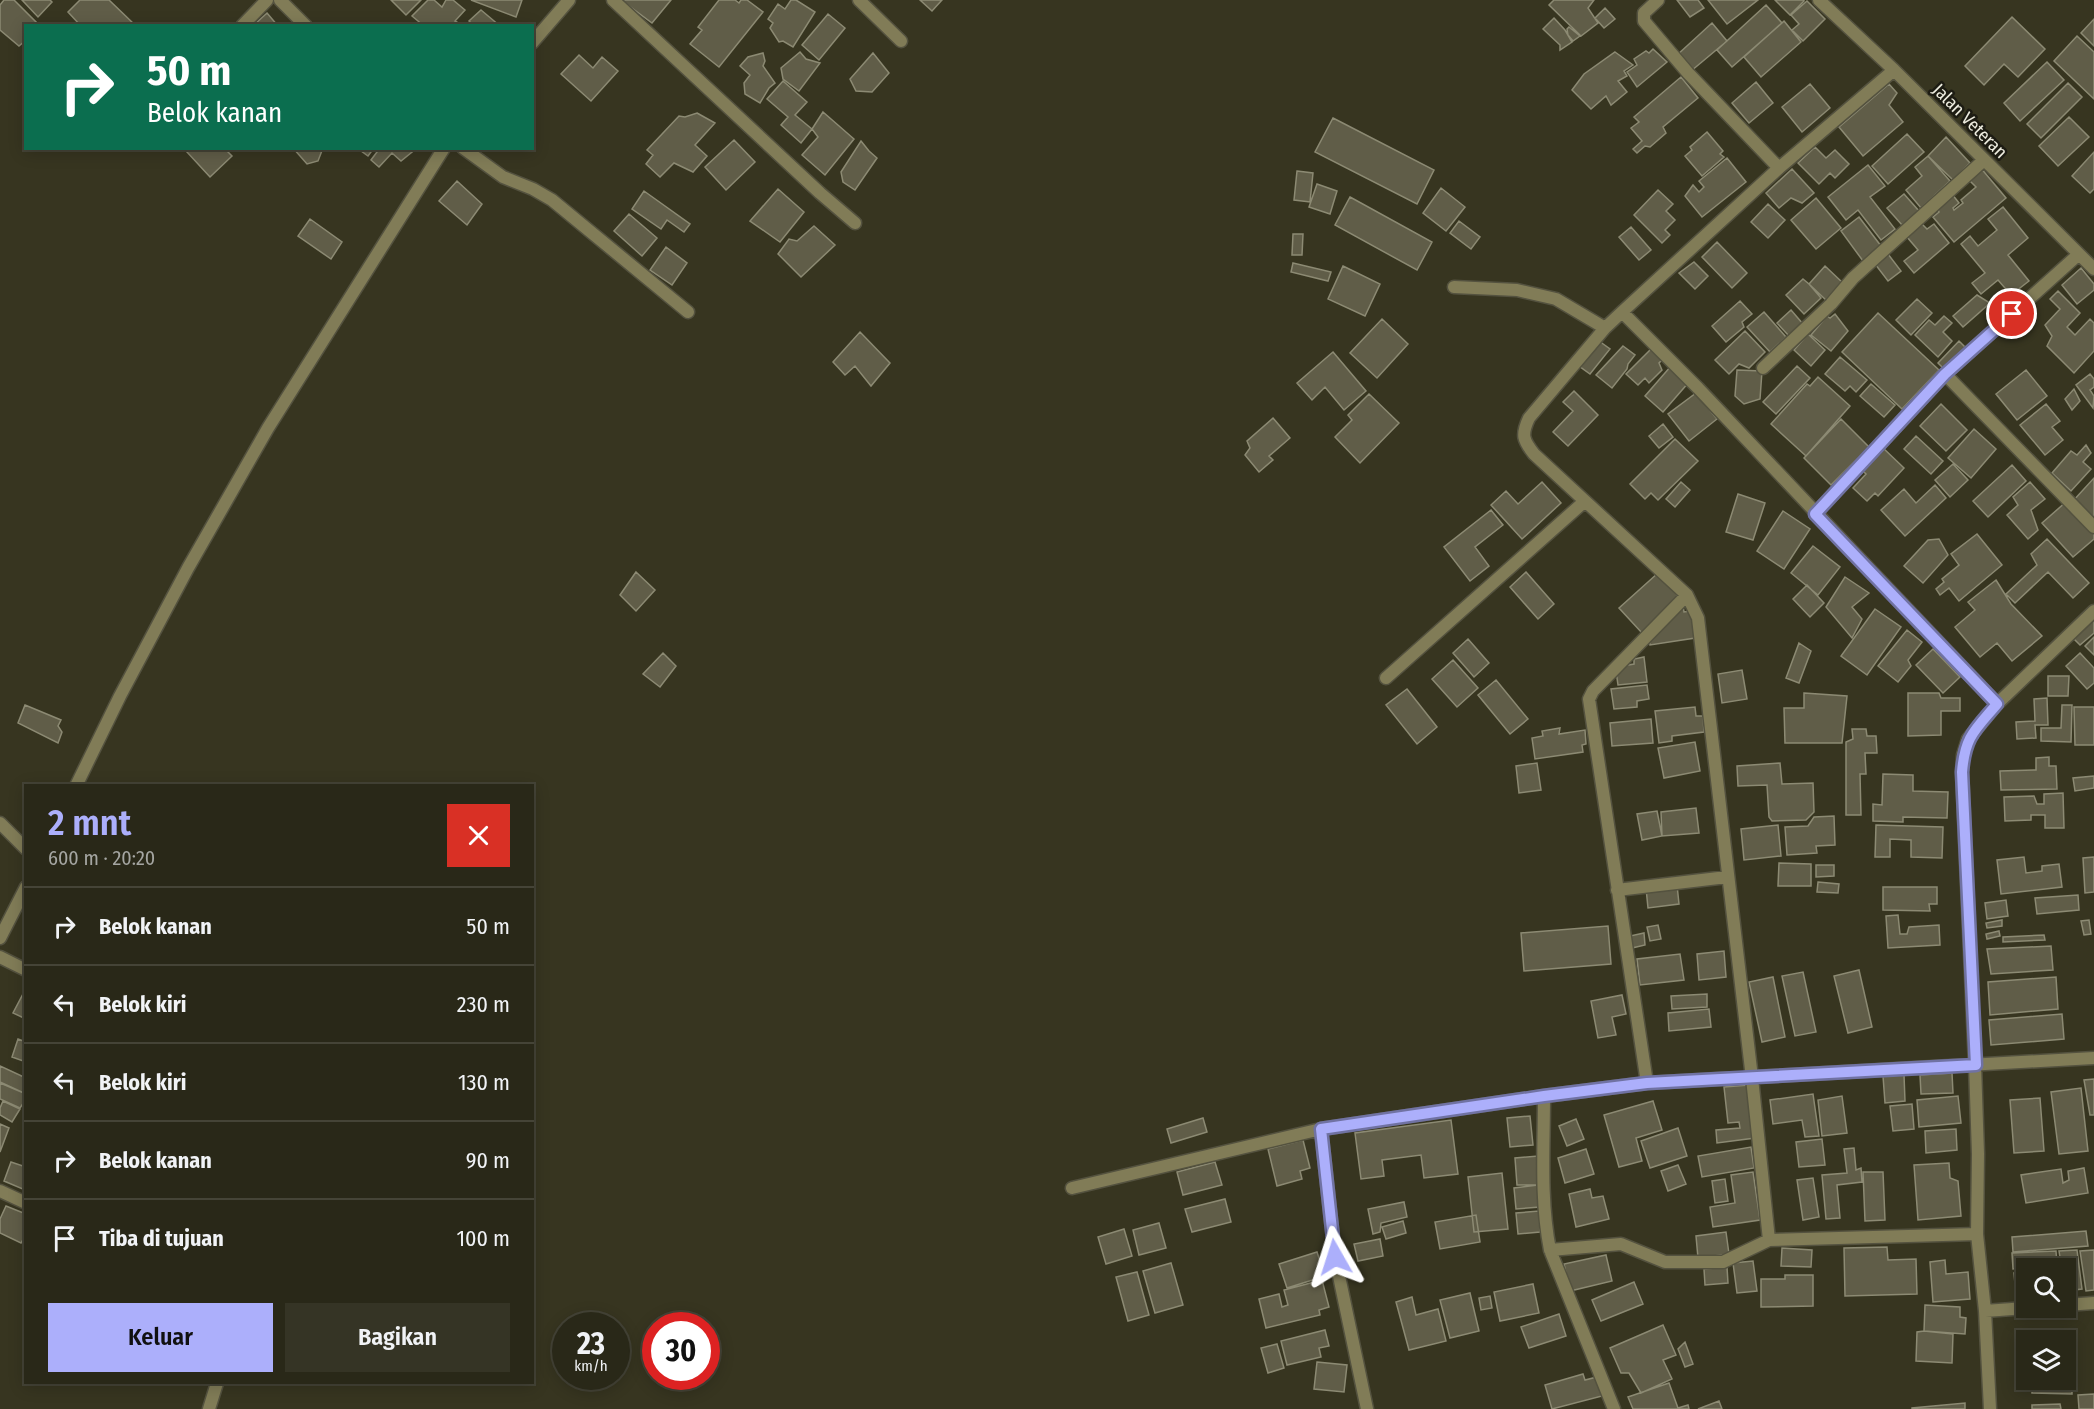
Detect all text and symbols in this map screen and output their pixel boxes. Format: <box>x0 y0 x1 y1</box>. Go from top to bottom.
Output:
text: 50 m <box>147 46 231 96</box>
icon: right <box>48 48 126 126</box>
street label: Jalan Veteran <box>1928 79 2012 163</box>
text: Belok kanan <box>147 97 282 129</box>
pin <box>1986 288 2037 339</box>
icon: arrive <box>1995 297 2028 330</box>
text: 2 mnt <box>48 801 131 845</box>
button: close <box>447 804 510 867</box>
text: 600 m · 20:20 <box>48 846 155 870</box>
icon: right <box>48 910 81 943</box>
text: Belok kanan <box>99 913 212 940</box>
text: 50 m <box>466 913 510 940</box>
icon: left <box>48 988 81 1021</box>
text: Belok kiri <box>99 991 187 1018</box>
text: 230 m <box>457 991 510 1018</box>
icon: left <box>48 1066 81 1099</box>
text: Belok kiri <box>99 1069 187 1096</box>
text: 130 m <box>458 1069 510 1096</box>
icon: right <box>48 1144 81 1177</box>
text: Belok kanan <box>99 1147 212 1174</box>
text: 90 m <box>466 1147 510 1174</box>
icon: arrive <box>48 1222 81 1255</box>
text: Tiba di tujuan <box>99 1225 224 1252</box>
text: 100 m <box>456 1225 510 1252</box>
position arrow <box>1303 1225 1367 1289</box>
map controls <box>2016 1258 2076 1390</box>
button: search <box>2016 1258 2076 1318</box>
button: Keluar <box>48 1303 273 1372</box>
button: Bagikan <box>285 1303 510 1372</box>
speed limit sign: 30 <box>642 1312 720 1390</box>
text: 23 <box>577 1326 605 1362</box>
button: layers <box>2016 1330 2076 1390</box>
text: km/h <box>574 1357 608 1375</box>

